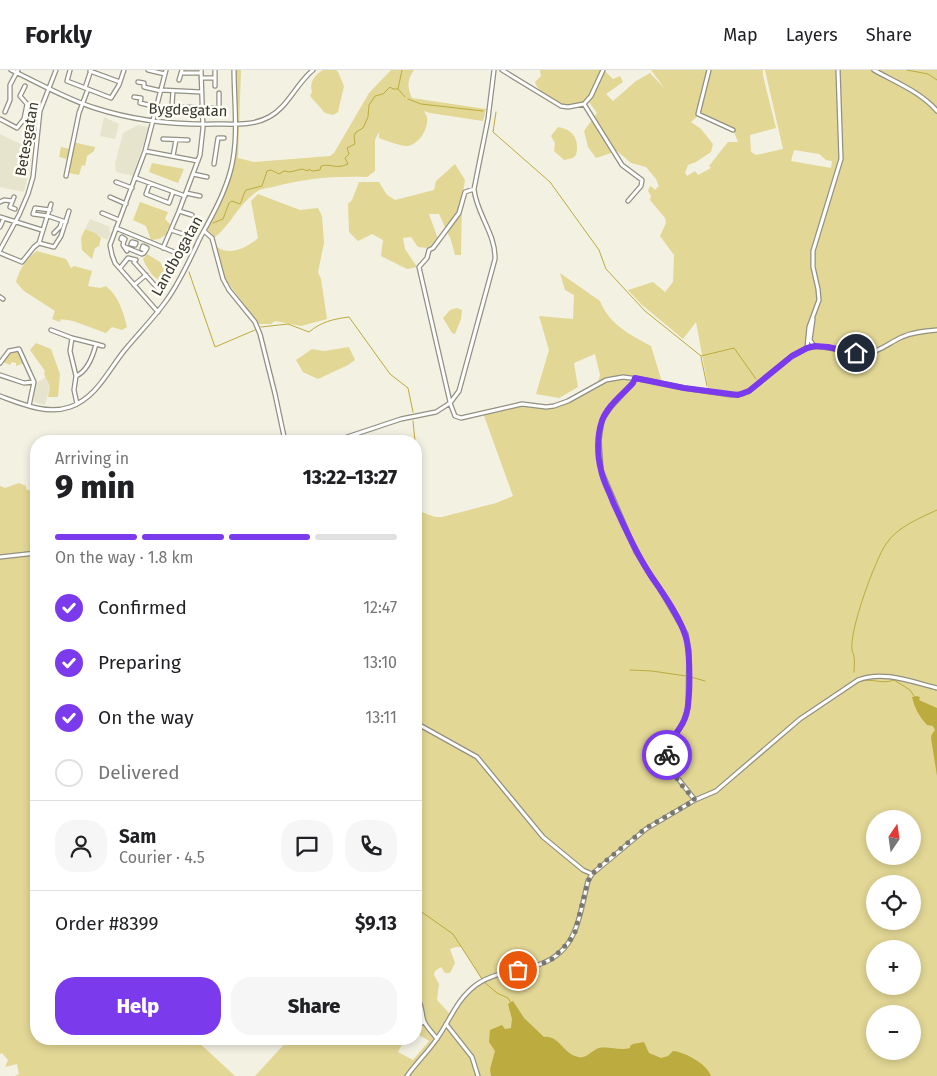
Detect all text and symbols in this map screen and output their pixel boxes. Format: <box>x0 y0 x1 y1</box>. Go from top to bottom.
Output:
text: Forkly <box>25 21 92 49</box>
text: Map <box>723 24 758 46</box>
text: Layers <box>786 24 838 46</box>
text: Share <box>866 24 912 46</box>
street label: Betesgatan <box>12 100 42 178</box>
street label: Bygdegatan <box>148 100 228 120</box>
street label: Landbogatan <box>148 213 206 299</box>
pin <box>835 332 877 374</box>
icon: home <box>842 339 870 367</box>
text: Arriving in <box>55 449 129 468</box>
text: 13:22–13:27 <box>303 466 397 489</box>
text: 9 min <box>55 468 135 506</box>
text: On the way · 1.8 km <box>55 548 193 567</box>
icon: check <box>55 594 83 622</box>
text: Confirmed <box>98 596 187 619</box>
text: 12:47 <box>363 598 397 617</box>
icon: check <box>55 649 83 677</box>
text: Preparing <box>98 651 181 674</box>
text: 13:10 <box>363 653 397 672</box>
icon: check <box>55 704 83 732</box>
text: On the way <box>98 706 194 729</box>
text: 13:11 <box>365 708 397 727</box>
courier <box>642 730 692 780</box>
icon: bike <box>653 741 681 769</box>
text: Delivered <box>98 761 180 784</box>
north arrow <box>866 810 921 865</box>
map controls <box>866 810 921 1060</box>
button: person <box>55 820 107 872</box>
button: chat <box>281 820 333 872</box>
button: phone <box>345 820 397 872</box>
text: Sam <box>119 825 156 848</box>
text: Courier · 4.5 <box>119 848 205 867</box>
button: locate <box>866 875 921 930</box>
text: Order #8399 <box>55 912 159 935</box>
text: $9.13 <box>355 912 397 935</box>
button: + <box>866 940 921 995</box>
pin <box>497 949 539 991</box>
icon: bag <box>504 956 532 984</box>
button: Help <box>55 977 221 1035</box>
button: Share <box>231 977 397 1035</box>
button: − <box>866 1005 921 1060</box>

